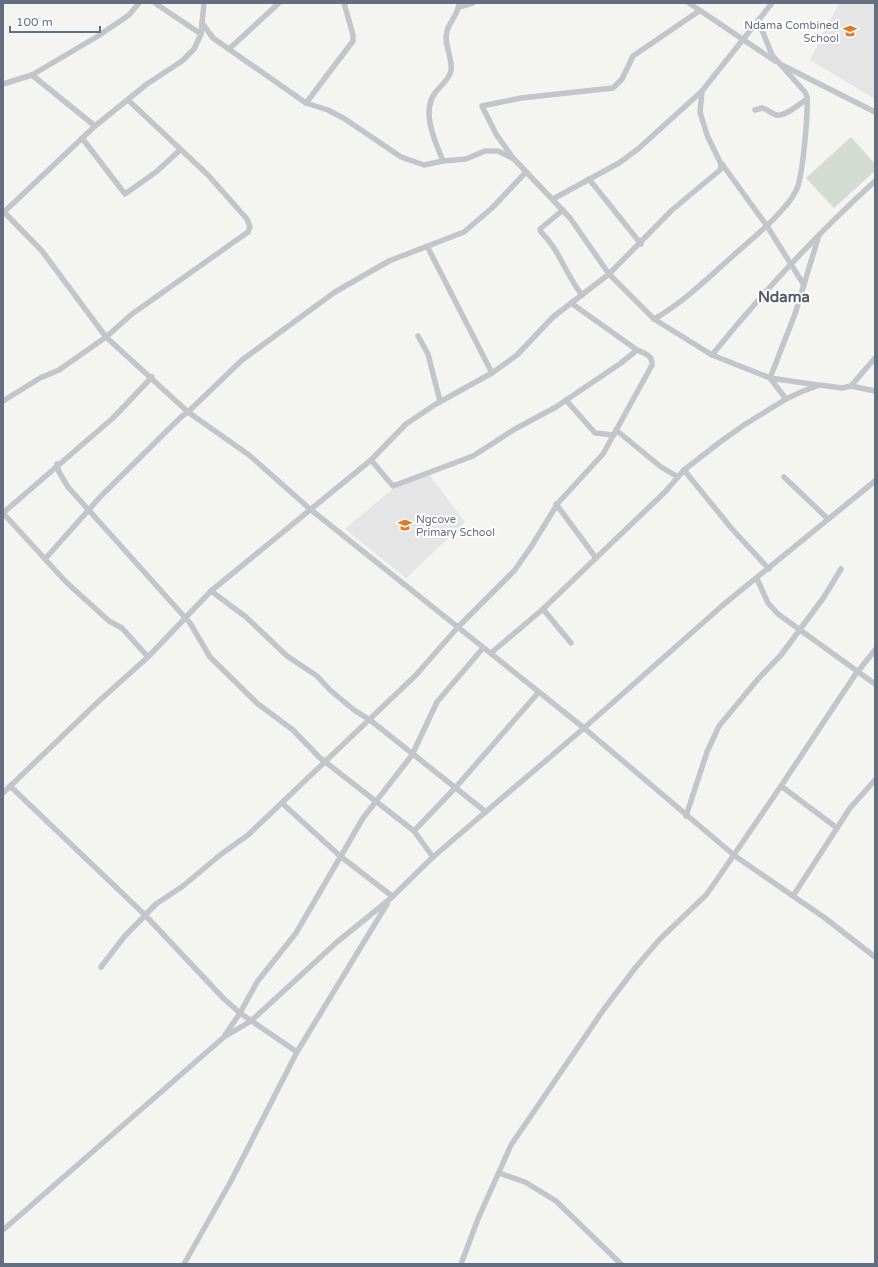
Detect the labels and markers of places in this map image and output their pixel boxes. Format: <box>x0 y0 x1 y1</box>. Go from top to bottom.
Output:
place label: Ndama Combined School <box>744 19 839 45</box>
school or university icon: Ndama Combined School <box>842 23 858 39</box>
place label: Ngcove Primary School <box>416 513 495 539</box>
school or university icon: Ngcove Primary School <box>397 517 413 533</box>

